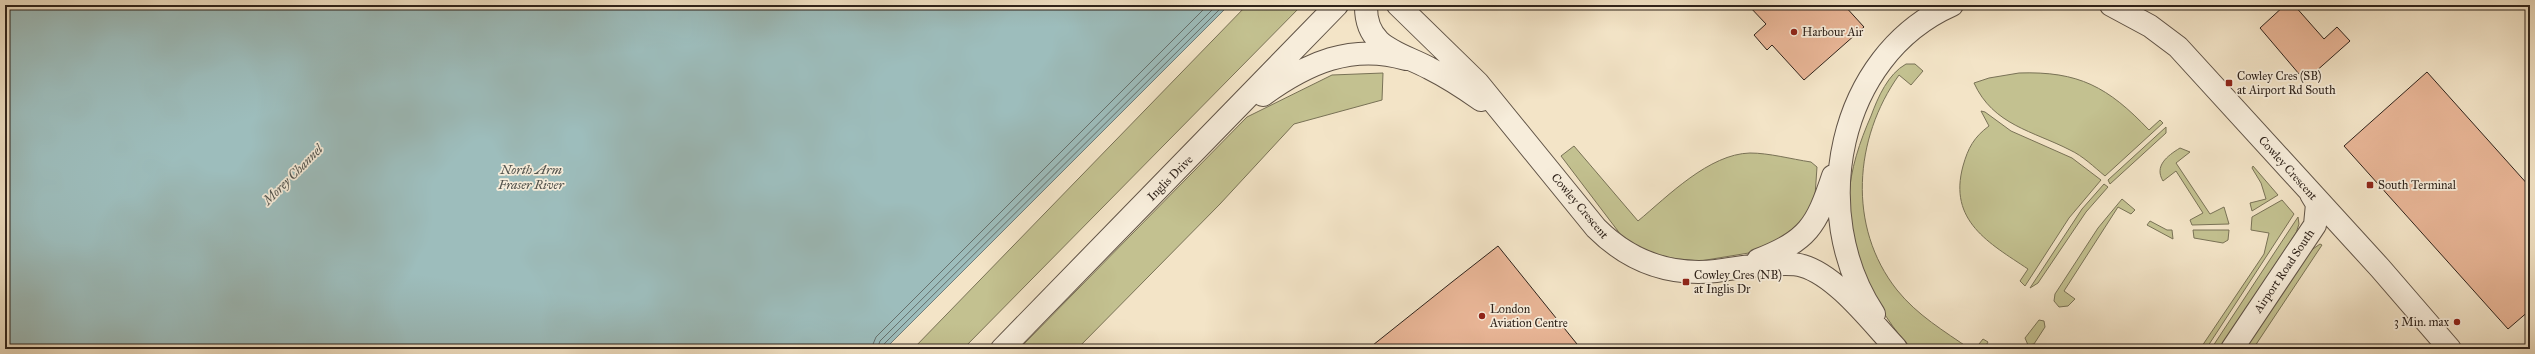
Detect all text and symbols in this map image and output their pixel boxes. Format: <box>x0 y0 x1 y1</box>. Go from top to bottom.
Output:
place label: Harbour Air <box>1802 25 1864 39</box>
marker: Harbour Air <box>1789 27 1799 37</box>
place label: Cowley Cres (SB) at Airport Rd South <box>2237 69 2336 97</box>
marker: Cowley Cres (SB) at Airport Rd South <box>2224 78 2234 88</box>
street label: Cowley Crescent <box>2256 133 2321 203</box>
water label: Morey Channel <box>258 141 327 210</box>
street label: Inglis Drive <box>1144 152 1196 204</box>
water label: North Arm Fraser River <box>497 162 564 193</box>
street label: Cowley Crescent <box>1549 170 1612 242</box>
place label: South Terminal <box>2378 178 2457 192</box>
marker: South Terminal <box>2365 180 2375 190</box>
street label: Airport Road South <box>2250 226 2317 316</box>
place label: Cowley Cres (NB) at Inglis Dr <box>1694 268 1782 297</box>
marker: Cowley Cres (NB) at Inglis Dr <box>1681 277 1691 287</box>
place label: London Aviation Centre <box>1489 302 1568 330</box>
marker: London Aviation Centre <box>1477 311 1487 321</box>
place label: 3 Min. max <box>2394 315 2450 329</box>
marker: 3 Min. max <box>2452 317 2462 327</box>

